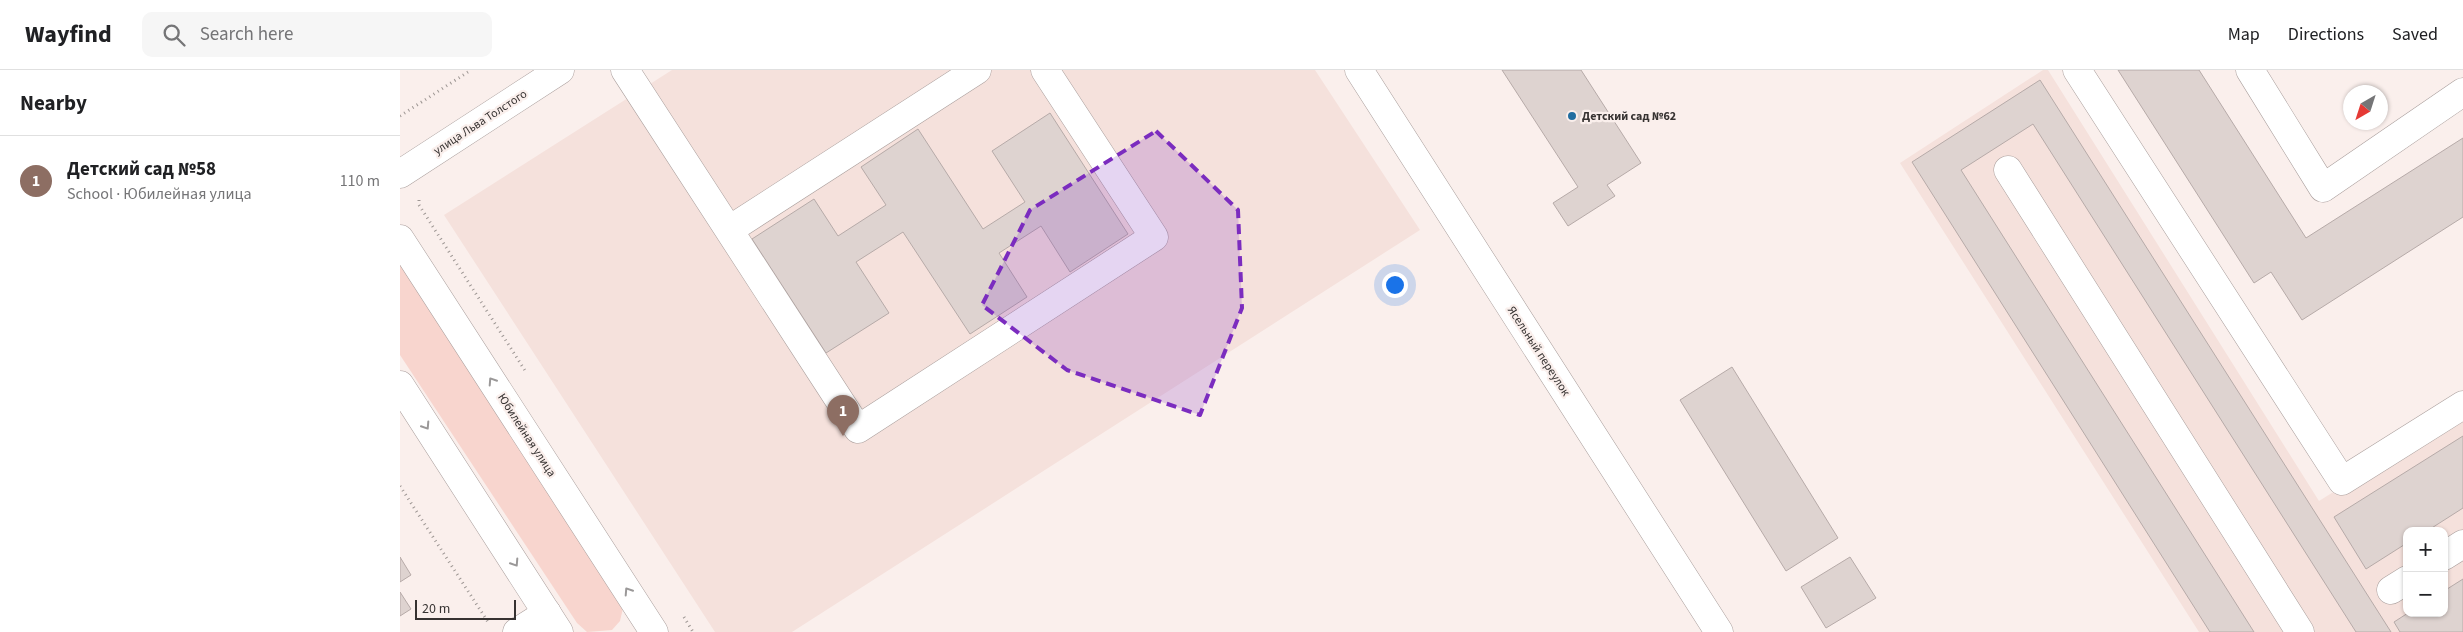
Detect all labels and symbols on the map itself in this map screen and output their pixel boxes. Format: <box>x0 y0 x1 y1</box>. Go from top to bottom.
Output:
north arrow <box>2343 85 2388 130</box>
street label: улица Льва Толстого <box>430 86 530 159</box>
place label: Детский сад №62 <box>1582 108 1676 125</box>
marker: Детский сад №62 <box>1566 110 1578 122</box>
your location <box>1382 272 1408 298</box>
street label: Ясельный переулок <box>1503 303 1574 400</box>
one-way arrow <box>489 377 498 387</box>
street label: Юбилейная улица <box>493 390 560 480</box>
pin: 1 <box>827 395 859 436</box>
one-way arrow <box>420 421 430 430</box>
one-way arrow <box>508 557 518 566</box>
one-way arrow <box>625 587 634 597</box>
scale bar <box>415 597 516 620</box>

